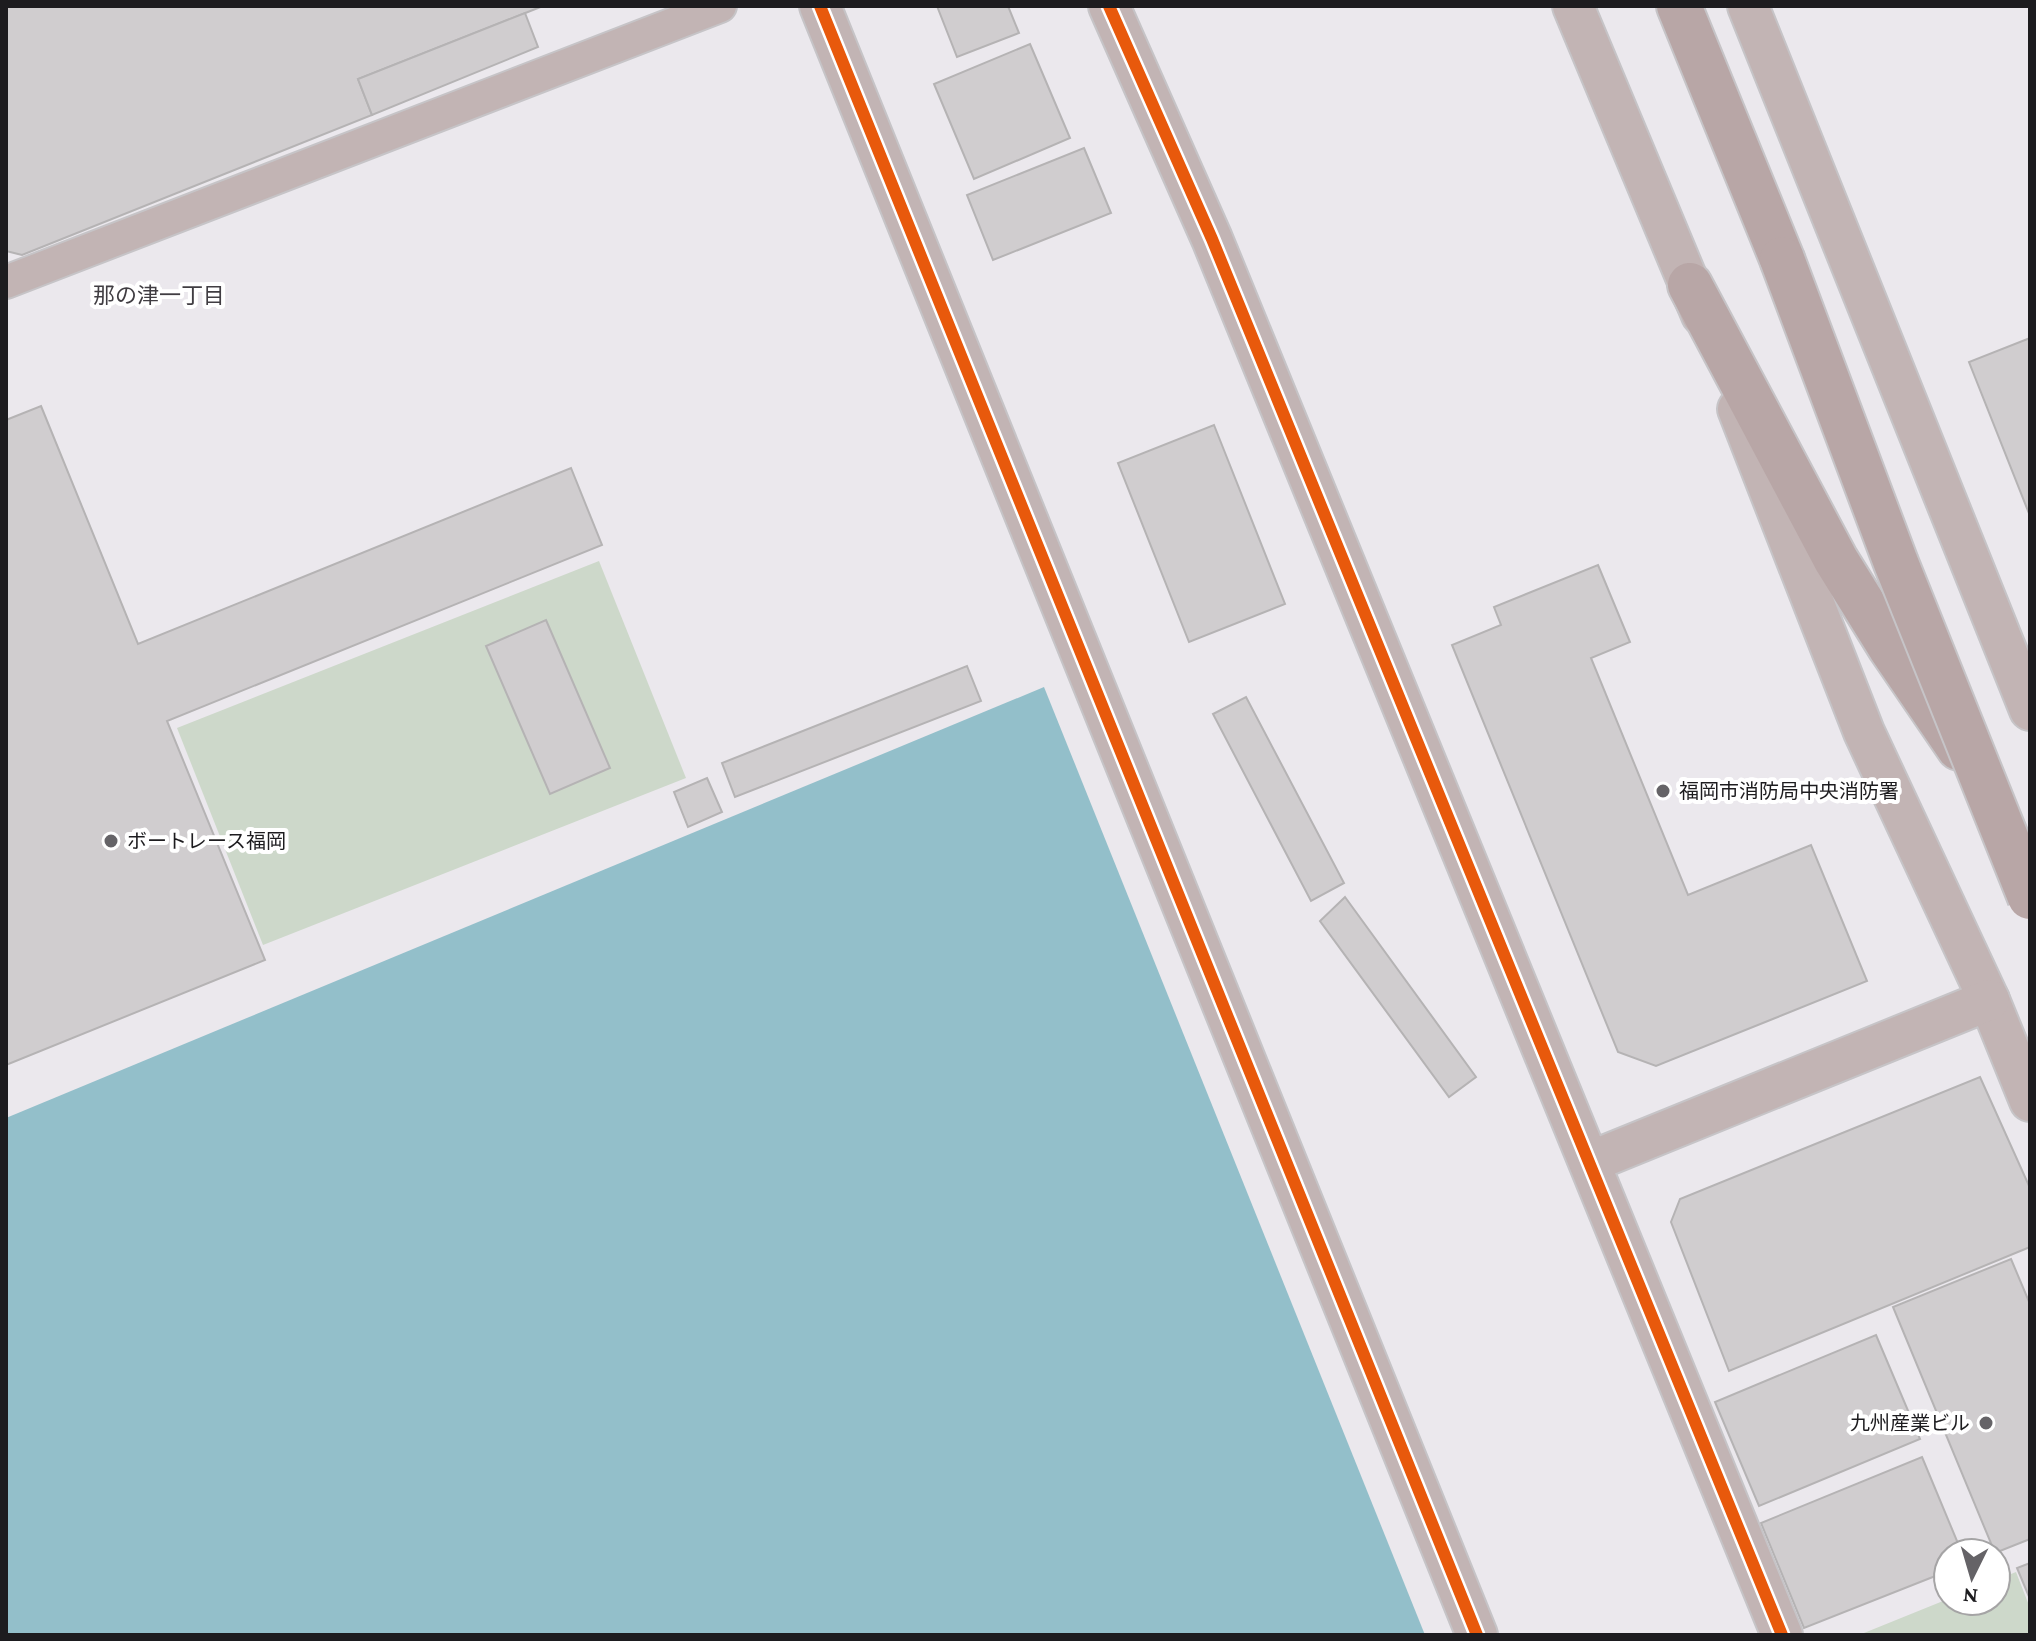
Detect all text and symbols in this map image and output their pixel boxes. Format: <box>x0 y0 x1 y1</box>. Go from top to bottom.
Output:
district label: 那の津一丁目 <box>93 283 225 308</box>
place label: 福岡市消防局中央消防署 <box>1679 780 1899 802</box>
marker: 福岡市消防局中央消防署 <box>1654 782 1672 800</box>
place label: ボートレース福岡 <box>127 830 286 852</box>
marker: ボートレース福岡 <box>102 832 120 850</box>
place label: 九州産業ビル <box>1850 1412 1970 1434</box>
marker: 九州産業ビル <box>1977 1414 1995 1432</box>
north arrow <box>1932 1537 2012 1617</box>
text: N <box>1962 1583 1979 1610</box>

